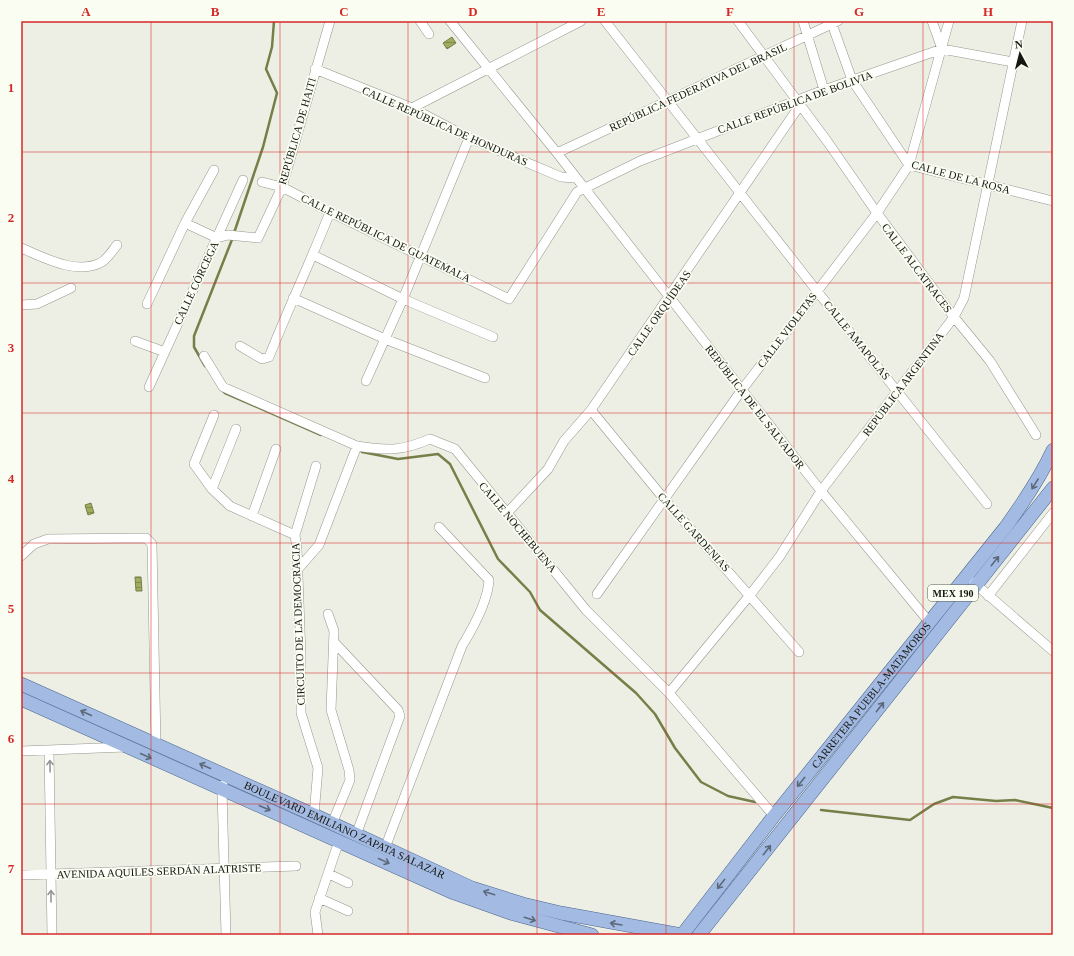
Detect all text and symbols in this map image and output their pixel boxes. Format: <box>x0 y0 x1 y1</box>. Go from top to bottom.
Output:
text: A <box>81 4 91 19</box>
text: B <box>211 4 220 19</box>
text: C <box>339 4 349 19</box>
text: D <box>468 4 478 19</box>
text: E <box>597 4 605 19</box>
text: F <box>726 4 734 19</box>
text: G <box>854 4 864 19</box>
text: H <box>983 4 993 19</box>
north arrow <box>1000 34 1040 74</box>
text: N <box>1014 38 1024 51</box>
street label: REPÚBLICA FEDERATIVA DEL BRASIL <box>607 40 789 134</box>
street label: CALLE REPÚBLICA DE BOLIVIA <box>716 68 874 136</box>
street label: REPÚBLICA DE HAITI <box>276 76 318 186</box>
text: 1 <box>8 80 14 95</box>
street label: CALLE REPÚBLICA DE HONDURAS <box>360 84 530 168</box>
street label: CALLE DE LA ROSA <box>910 158 1012 196</box>
street label: CALLE REPÚBLICA DE GUATEMALA <box>299 192 473 284</box>
text: 2 <box>8 210 14 225</box>
street label: CALLE ALCATRACES <box>880 221 954 315</box>
street label: CALLE CÓRCEGA <box>171 239 221 327</box>
street label: CALLE ORQUÍDEAS <box>625 268 693 358</box>
street label: CALLE VIOLETAS <box>755 290 819 370</box>
street label: CALLE AMAPOLAS <box>821 298 893 382</box>
street label: REPÚBLICA ARGENTINA <box>860 330 946 438</box>
text: 3 <box>8 340 15 355</box>
street label: REPÚBLICA DE EL SALVADOR <box>703 343 808 472</box>
text: 4 <box>8 471 15 486</box>
street label: CALLE NOCHEBUENA <box>477 479 559 575</box>
one-way arrow <box>1030 479 1039 490</box>
street label: CALLE GARDENIAS <box>655 490 733 574</box>
street label: CIRCUITO DE LA DEMOCRACIA <box>289 542 307 705</box>
one-way arrow <box>991 556 1000 567</box>
road number: MEX 190 <box>928 585 978 601</box>
text: 5 <box>8 601 15 616</box>
street label: CARRETERA PUEBLA-MATAMOROS <box>809 620 933 770</box>
one-way arrow <box>876 702 884 713</box>
one-way arrow <box>80 709 92 716</box>
text: 6 <box>8 731 15 746</box>
one-way arrow <box>140 753 152 760</box>
one-way arrow <box>46 760 53 773</box>
one-way arrow <box>199 762 211 769</box>
one-way arrow <box>797 777 806 788</box>
street label: BOULEVARD EMILIANO ZAPATA SALAZAR <box>242 779 448 881</box>
one-way arrow <box>258 805 270 813</box>
one-way arrow <box>763 845 771 856</box>
one-way arrow <box>377 858 389 865</box>
text: 7 <box>8 861 15 876</box>
street label: AVENIDA AQUILES SERDÁN ALATRISTE <box>56 861 262 881</box>
one-way arrow <box>717 879 725 890</box>
one-way arrow <box>484 889 496 897</box>
one-way arrow <box>47 890 55 903</box>
one-way arrow <box>524 916 537 923</box>
one-way arrow <box>610 920 623 928</box>

